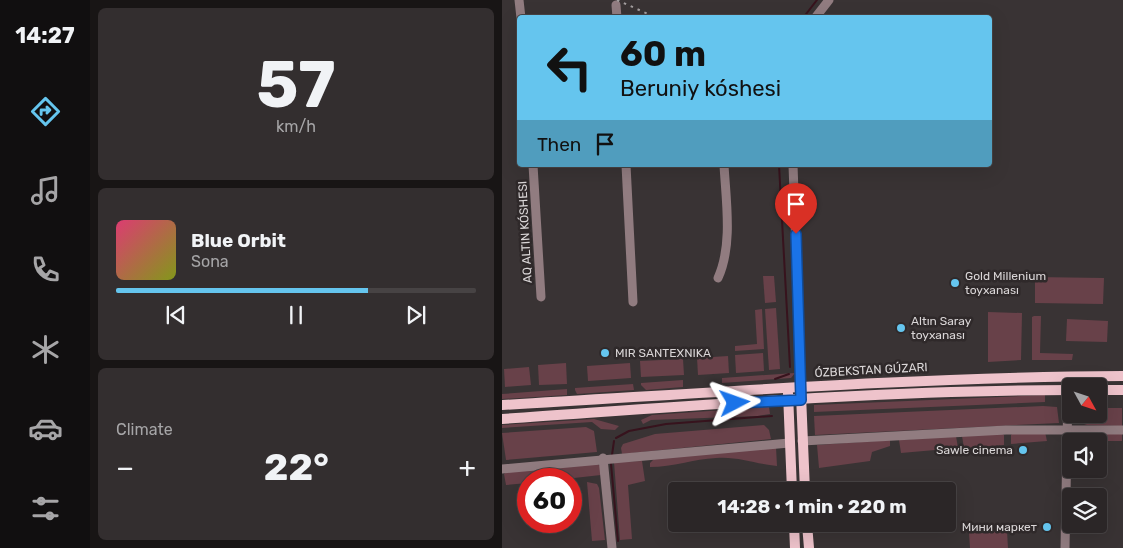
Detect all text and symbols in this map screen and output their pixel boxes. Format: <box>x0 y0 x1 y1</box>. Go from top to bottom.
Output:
text: 14:27 <box>15 22 75 49</box>
text: 60 m <box>620 33 706 75</box>
icon: left <box>537 35 602 100</box>
text: 57 <box>256 46 336 123</box>
text: Beruniy kóshesi <box>620 75 781 102</box>
icon: directions <box>28 94 63 129</box>
text: km/h <box>276 117 316 136</box>
icon: arrive <box>591 130 619 158</box>
text: Then <box>537 133 581 156</box>
icon: music <box>28 173 63 208</box>
street label: AQ ALTIN KÓSHESI <box>515 180 535 284</box>
pin <box>775 183 817 234</box>
icon: arrive <box>782 190 810 218</box>
text: Blue Orbit <box>191 229 286 252</box>
icon: phone <box>28 252 63 287</box>
text: Sona <box>191 252 229 271</box>
place label: Gold Millenium toyxanası <box>965 269 1046 297</box>
marker: Gold Millenium toyxanası <box>949 277 961 289</box>
icon: previous <box>162 301 190 329</box>
icon: pause <box>282 301 310 329</box>
icon: next <box>402 301 430 329</box>
place label: Altın Saray toyxanası <box>911 314 972 342</box>
marker: Altın Saray toyxanası <box>895 322 907 334</box>
icon: climate <box>28 332 63 367</box>
place label: MIR SANTEXNIKA <box>615 346 711 360</box>
marker: MIR SANTEXNIKA <box>599 347 611 359</box>
street label: ÓZBEKSTAN GÚZARI <box>814 360 928 380</box>
position arrow <box>708 376 760 428</box>
north arrow <box>1062 378 1107 422</box>
map controls <box>1062 378 1107 533</box>
icon: car <box>28 411 63 446</box>
text: Climate <box>116 420 173 439</box>
button: sound <box>1062 433 1107 478</box>
place label: Sawle cinema <box>936 443 1013 457</box>
text: 22° <box>264 444 329 490</box>
marker: Sawle cinema <box>1017 444 1029 456</box>
text: − <box>116 451 134 484</box>
text: + <box>459 451 476 484</box>
speed limit sign: 60 <box>517 468 582 533</box>
button: layers <box>1062 488 1107 533</box>
icon: filters <box>28 491 63 526</box>
text: 14:28 · 1 min · 220 m <box>717 495 907 518</box>
place label: Мини маркет <box>962 520 1037 534</box>
marker: Мини маркет <box>1041 521 1053 533</box>

